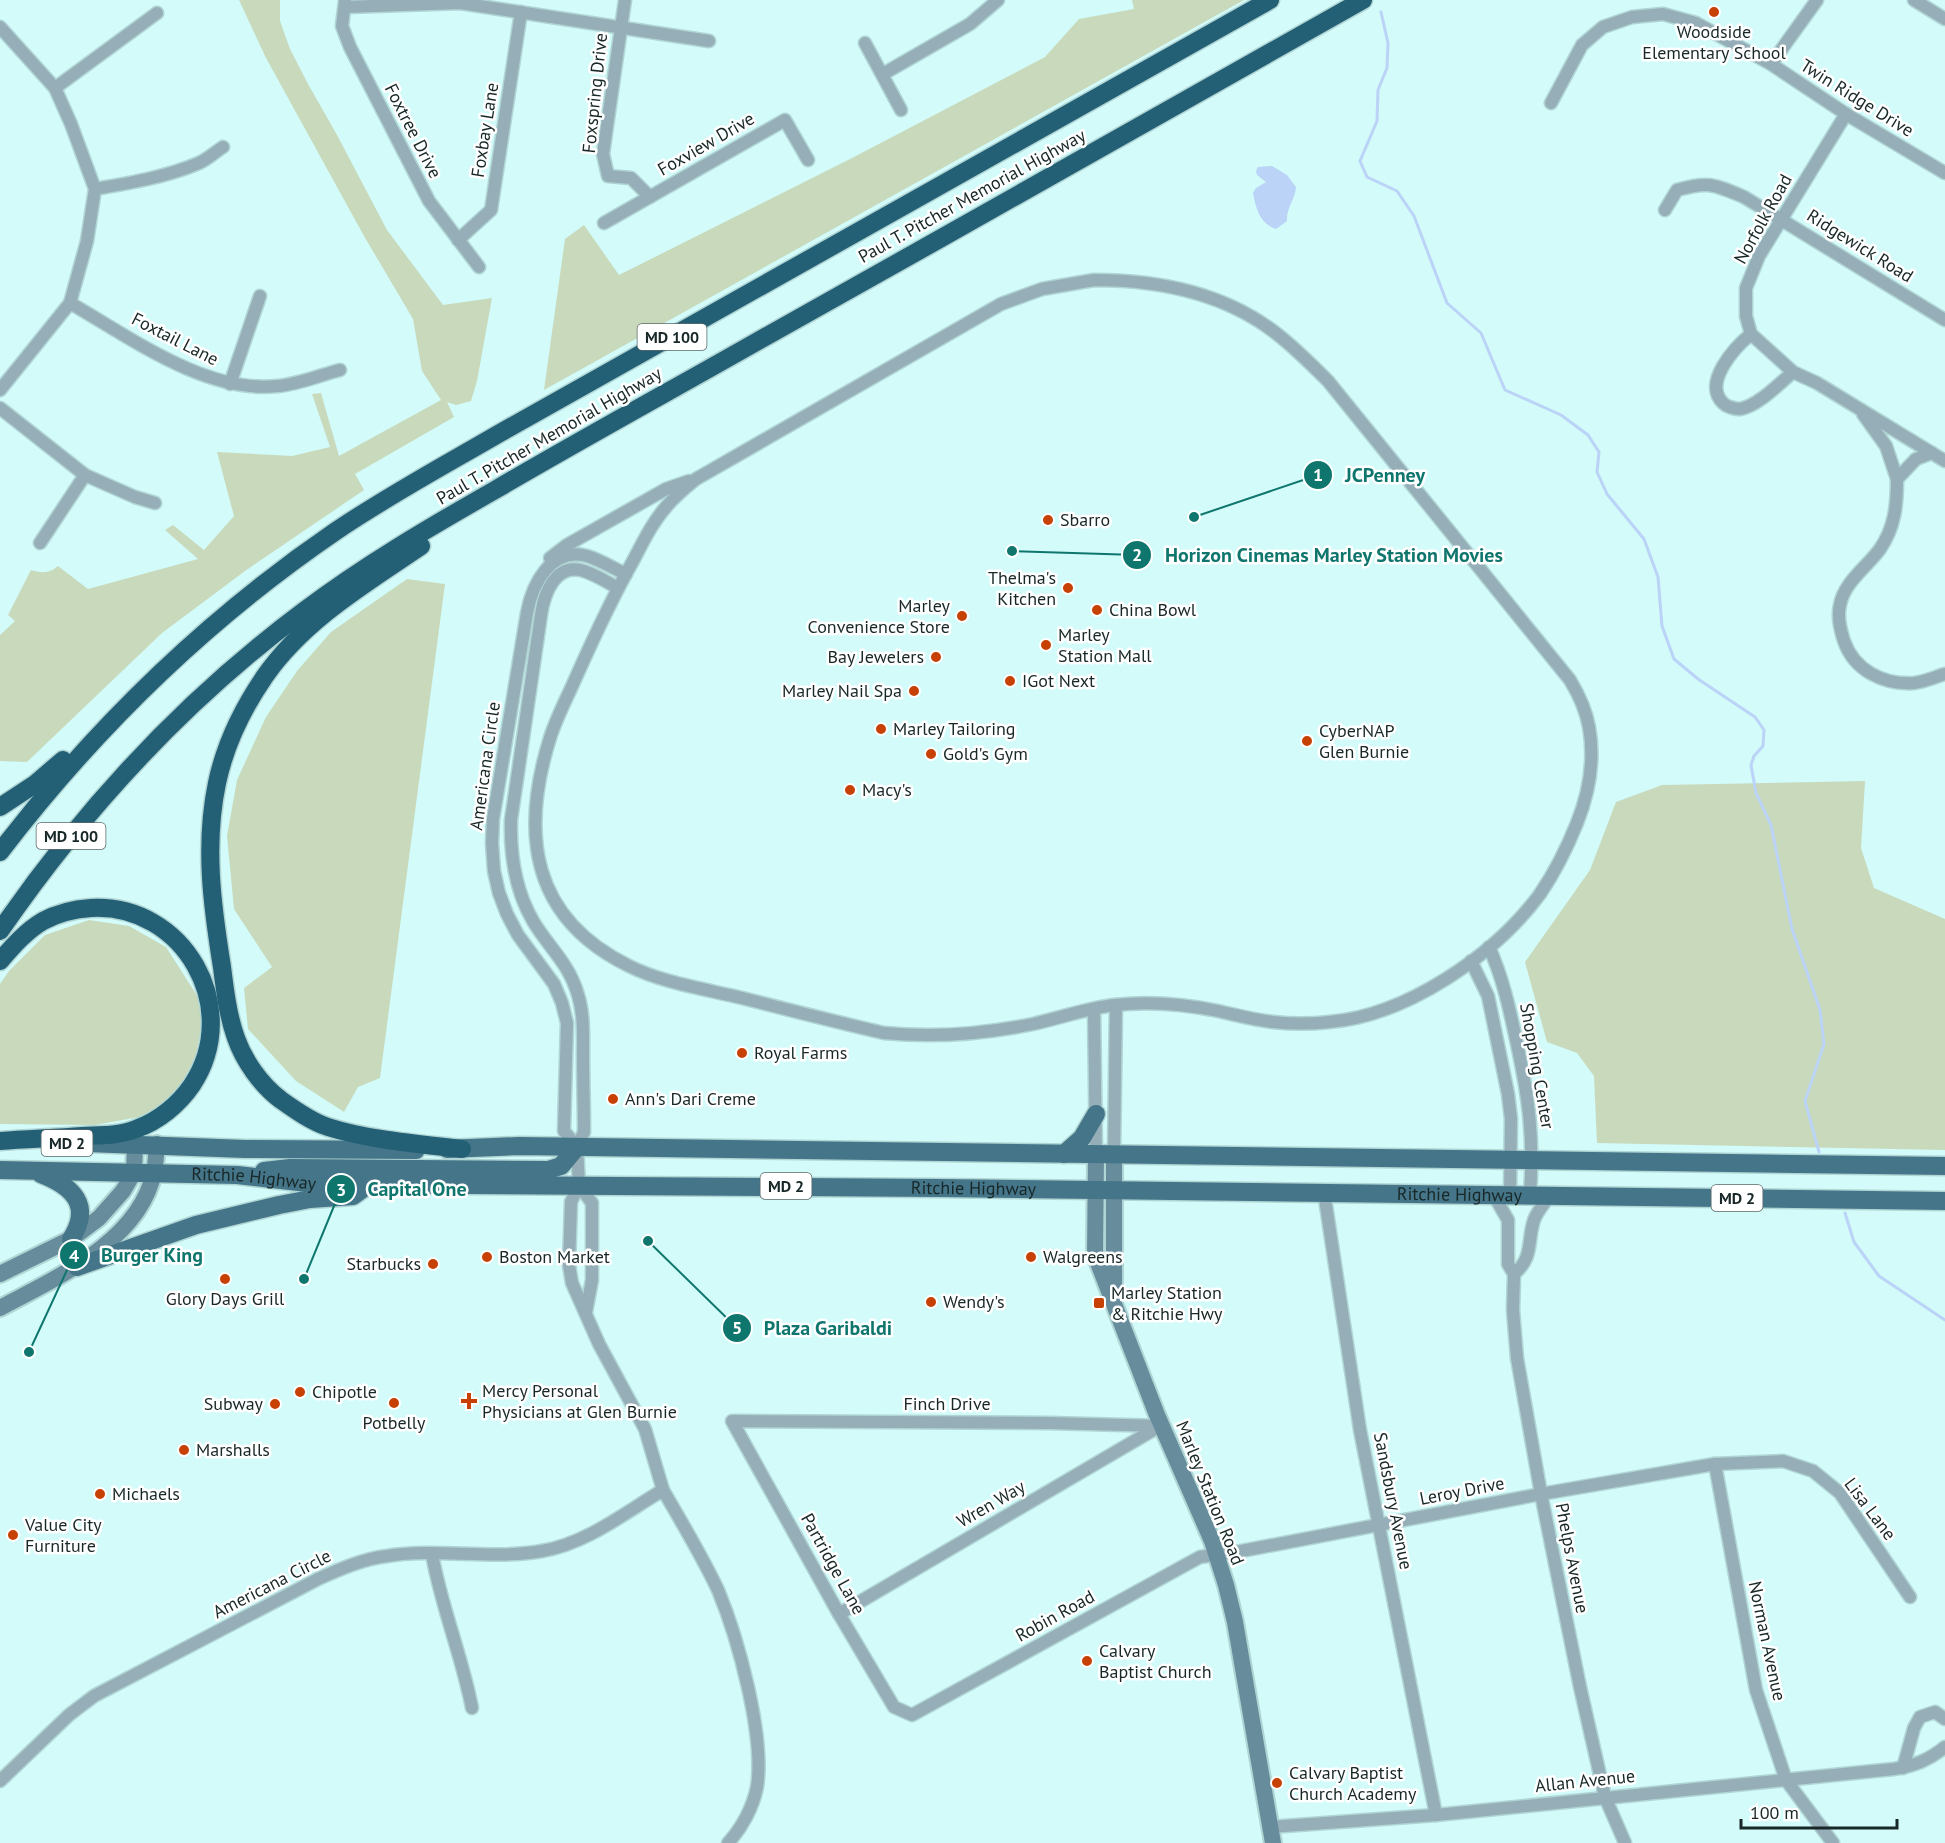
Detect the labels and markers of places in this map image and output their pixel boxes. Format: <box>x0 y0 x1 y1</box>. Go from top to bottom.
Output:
marker: Woodside Elementary School <box>1707 5 1721 19</box>
place label: Woodside Elementary School <box>1642 20 1786 64</box>
callout: JCPenney <box>1303 456 1437 494</box>
place label: Sbarro <box>1060 508 1110 531</box>
marker: Sbarro <box>1041 513 1055 527</box>
callout: Horizon Cinemas Marley Station Movies <box>1122 536 1515 574</box>
place label: Thelma's Kitchen <box>988 566 1056 610</box>
marker: Thelma's Kitchen <box>1061 581 1075 595</box>
place label: Marley Convenience Store <box>808 594 951 638</box>
place label: China Bowl <box>1109 598 1197 621</box>
marker: China Bowl <box>1090 603 1104 617</box>
marker: Marley Convenience Store <box>955 609 969 623</box>
place label: Marley Station Mall <box>1058 623 1152 667</box>
marker: Marley Station Mall <box>1039 638 1053 652</box>
place label: Bay Jewelers <box>828 645 924 668</box>
marker: Bay Jewelers <box>929 650 943 664</box>
place label: IGot Next <box>1022 669 1095 692</box>
marker: IGot Next <box>1003 674 1017 688</box>
place label: Marley Nail Spa <box>782 679 902 702</box>
marker: Marley Nail Spa <box>907 684 921 698</box>
place label: Marley Tailoring <box>893 717 1016 740</box>
place label: CyberNAP Glen Burnie <box>1319 719 1409 763</box>
marker: Marley Tailoring <box>874 722 888 736</box>
marker: CyberNAP Glen Burnie <box>1300 734 1314 748</box>
place label: Gold's Gym <box>943 742 1028 765</box>
marker: Gold's Gym <box>924 747 938 761</box>
place label: Macy's <box>862 778 912 801</box>
marker: Macy's <box>843 783 857 797</box>
place label: Royal Farms <box>754 1041 847 1064</box>
marker: Royal Farms <box>735 1046 749 1060</box>
place label: Ann's Dari Creme <box>625 1087 756 1110</box>
marker: Ann's Dari Creme <box>606 1092 620 1106</box>
callout: Capital One <box>326 1170 479 1208</box>
callout: Burger King <box>59 1236 215 1274</box>
place label: Boston Market <box>499 1245 610 1268</box>
place label: Walgreens <box>1043 1245 1123 1268</box>
marker: Boston Market <box>480 1250 494 1264</box>
marker: Walgreens <box>1024 1250 1038 1264</box>
place label: Starbucks <box>347 1252 421 1275</box>
marker: Starbucks <box>426 1257 440 1271</box>
marker: Glory Days Grill <box>218 1272 232 1286</box>
place label: Marley Station & Ritchie Hwy <box>1111 1281 1223 1325</box>
place label: Glory Days Grill <box>166 1287 285 1310</box>
place label: Wendy's <box>943 1290 1005 1313</box>
marker: Wendy's <box>924 1295 938 1309</box>
marker: Marley Station & Ritchie Hwy <box>1092 1296 1106 1310</box>
callout: Plaza Garibaldi <box>722 1309 905 1347</box>
place label: Mercy Personal Physicians at Glen Burnie <box>482 1379 677 1423</box>
place label: Chipotle <box>312 1380 377 1403</box>
marker: Chipotle <box>293 1385 307 1399</box>
place label: Subway <box>204 1392 264 1415</box>
marker: Mercy Personal Physicians at Glen Burnie <box>460 1392 478 1410</box>
marker: Potbelly <box>387 1396 401 1410</box>
marker: Subway <box>268 1397 282 1411</box>
place label: Potbelly <box>363 1411 426 1434</box>
place label: Marshalls <box>196 1438 270 1461</box>
marker: Marshalls <box>177 1443 191 1457</box>
place label: Michaels <box>112 1482 180 1505</box>
marker: Michaels <box>93 1487 107 1501</box>
place label: Value City Furniture <box>24 1513 102 1557</box>
marker: Value City Furniture <box>6 1528 20 1542</box>
place label: Calvary Baptist Church <box>1099 1639 1212 1683</box>
marker: Calvary Baptist Church <box>1080 1654 1094 1668</box>
place label: Calvary Baptist Church Academy <box>1289 1761 1417 1805</box>
marker: Calvary Baptist Church Academy <box>1270 1776 1284 1790</box>

